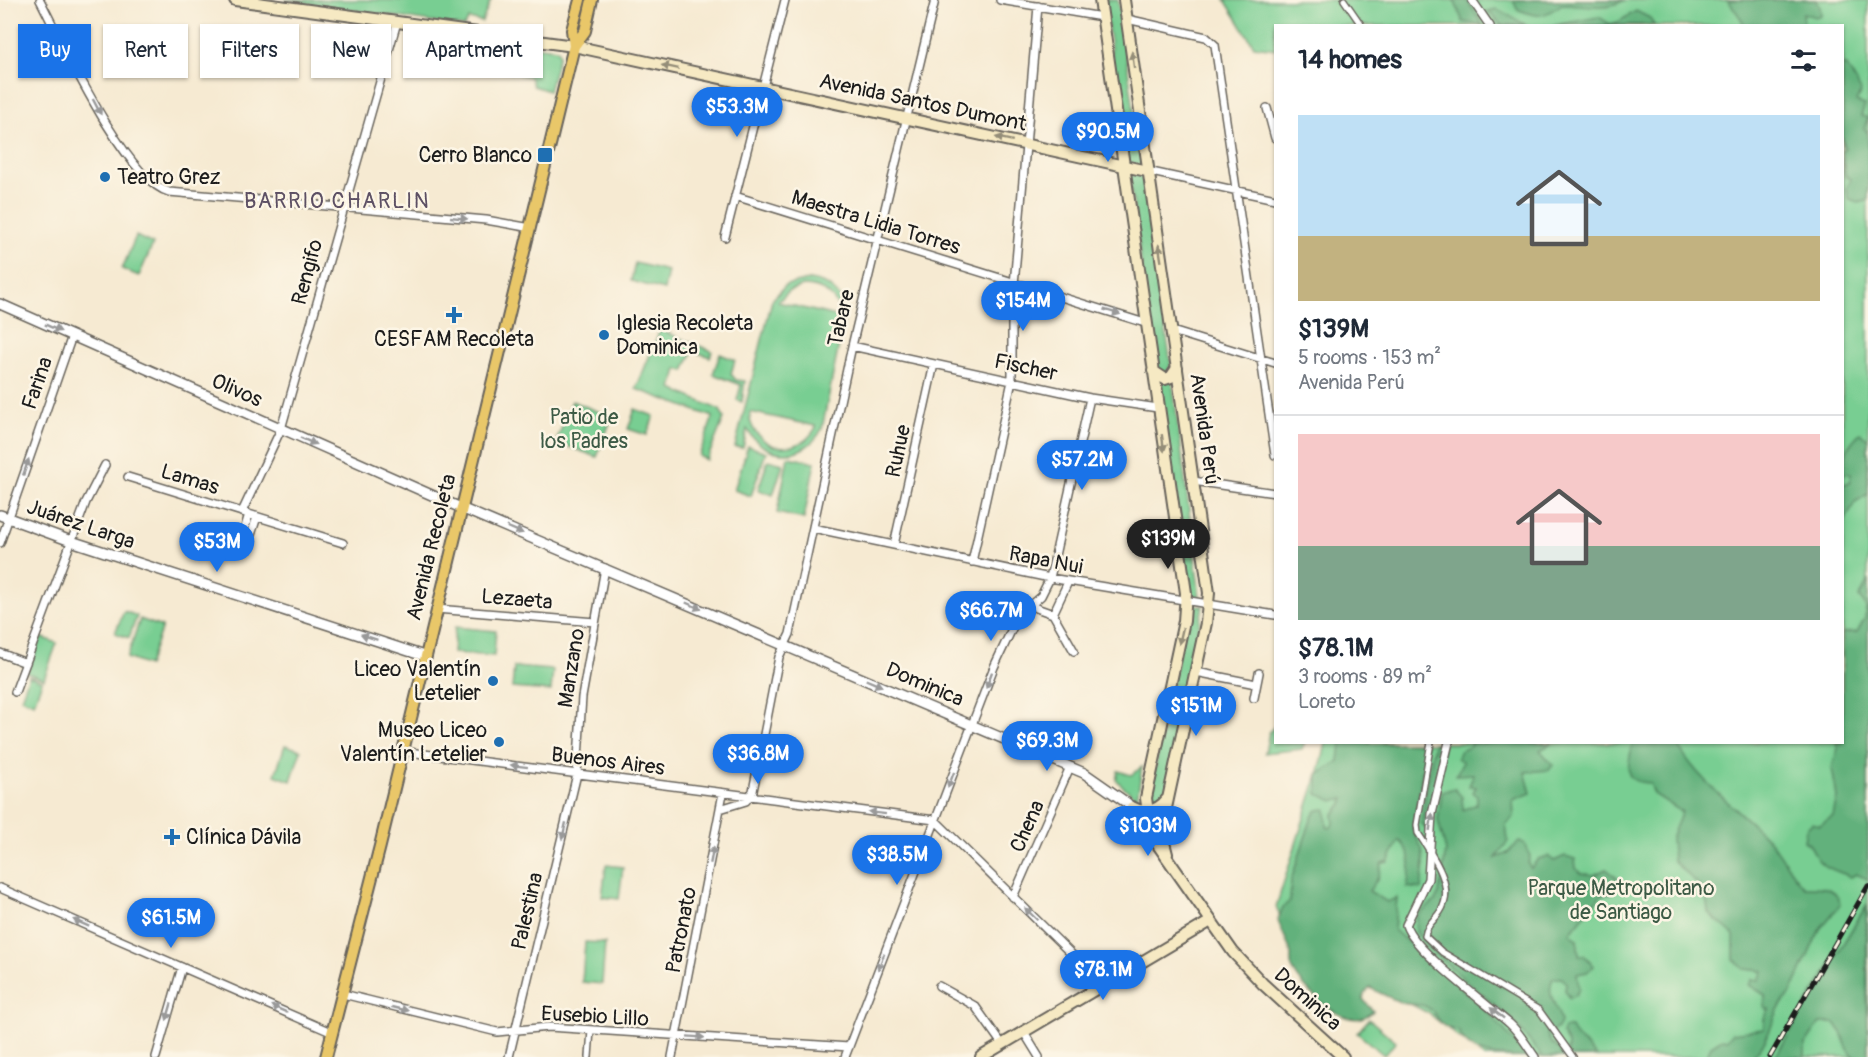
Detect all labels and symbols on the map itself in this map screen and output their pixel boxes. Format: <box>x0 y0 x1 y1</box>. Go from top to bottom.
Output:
one-way arrow <box>1128 50 1137 69</box>
one-way arrow <box>661 61 679 71</box>
street label: Avenida Santos Dumont <box>817 67 1030 138</box>
pin: $53.3M <box>688 87 786 138</box>
one-way arrow <box>92 99 102 116</box>
pin: $90.5M <box>1059 112 1157 163</box>
one-way arrow <box>995 134 1014 143</box>
place label: Cerro Blanco <box>418 142 532 169</box>
marker: Cerro Blanco <box>536 146 554 164</box>
place label: Teatro Grez <box>117 164 221 191</box>
marker: Teatro Grez <box>98 170 112 184</box>
street label: Maestra Lidia Torres <box>788 184 964 261</box>
district label: BARRIO CHARLIN <box>244 187 430 215</box>
one-way arrow <box>450 213 469 223</box>
street label: Rengifo <box>286 236 329 308</box>
one-way arrow <box>1155 243 1164 262</box>
pin: $154M <box>981 281 1065 332</box>
street label: Tabare <box>822 286 861 349</box>
marker: CESFAM Recoleta <box>445 306 463 324</box>
one-way arrow <box>1103 308 1121 317</box>
place label: Iglesia Recoleta Dominica <box>616 310 753 361</box>
one-way arrow <box>45 323 63 333</box>
place label: CESFAM Recoleta <box>374 326 534 353</box>
marker: Iglesia Recoleta Dominica <box>597 328 611 342</box>
street label: Fischer <box>992 348 1061 387</box>
street label: Farina <box>16 353 59 413</box>
street label: Olivos <box>207 367 267 414</box>
street label: Avenida Perú <box>1183 372 1226 487</box>
park label: Patio de los Padres <box>540 404 629 455</box>
street label: Ruhue <box>880 422 917 480</box>
one-way arrow <box>1159 433 1168 452</box>
one-way arrow <box>300 436 318 446</box>
pin: $57.2M <box>1033 440 1131 491</box>
one-way arrow <box>21 458 31 476</box>
street label: Lamas <box>157 458 223 501</box>
street label: Avenida Recoleta <box>400 471 463 623</box>
street label: Juárez Larga <box>23 493 139 556</box>
pin: $139M <box>1126 519 1210 570</box>
pin: $53M <box>181 522 253 573</box>
one-way arrow <box>506 525 524 535</box>
street label: Rapa Nui <box>1007 540 1085 581</box>
street label: Lezaeta <box>480 583 554 616</box>
pin: $66.7M <box>942 591 1040 642</box>
one-way arrow <box>686 601 704 611</box>
one-way arrow <box>1176 626 1186 645</box>
street label: Manzano <box>552 627 591 710</box>
one-way arrow <box>360 632 378 642</box>
place label: Liceo Valentín Letelier <box>353 656 481 707</box>
street label: Dominica <box>882 656 968 713</box>
one-way arrow <box>983 671 993 689</box>
marker: Liceo Valentín Letelier <box>486 674 500 688</box>
one-way arrow <box>865 678 883 688</box>
pin: $151M <box>1154 686 1238 737</box>
place label: Museo Liceo Valentín Letelier <box>340 717 487 768</box>
pin: $69.3M <box>998 721 1096 772</box>
pin: $36.8M <box>709 734 807 785</box>
marker: Museo Liceo Valentín Letelier <box>492 735 506 749</box>
street label: Buenos Aires <box>550 741 667 782</box>
one-way arrow <box>510 761 529 771</box>
one-way arrow <box>946 771 956 789</box>
street label: Chena <box>1004 796 1051 857</box>
pin: $103M <box>1106 806 1190 857</box>
one-way arrow <box>867 808 886 818</box>
one-way arrow <box>1427 812 1436 831</box>
one-way arrow <box>558 821 568 840</box>
place label: Clínica Dávila <box>186 824 301 851</box>
marker: Clínica Dávila <box>163 828 181 846</box>
pin: $38.5M <box>848 835 946 886</box>
one-way arrow <box>708 846 717 865</box>
street label: Palestina <box>505 870 550 953</box>
park label: Parque Metropolitano de Santiago <box>1528 875 1714 926</box>
street label: Patronato <box>660 885 703 976</box>
pin: $61.5M <box>122 898 220 949</box>
one-way arrow <box>1024 908 1038 922</box>
one-way arrow <box>71 918 89 928</box>
pin: $78.1M <box>1054 950 1152 1001</box>
one-way arrow <box>876 953 886 971</box>
street label: Dominica <box>1268 962 1347 1037</box>
street label: Eusebio Lillo <box>540 1000 650 1033</box>
one-way arrow <box>164 1003 173 1021</box>
one-way arrow <box>270 1004 288 1014</box>
one-way arrow <box>391 1005 409 1014</box>
one-way arrow <box>1489 1008 1504 1020</box>
one-way arrow <box>687 1032 706 1041</box>

